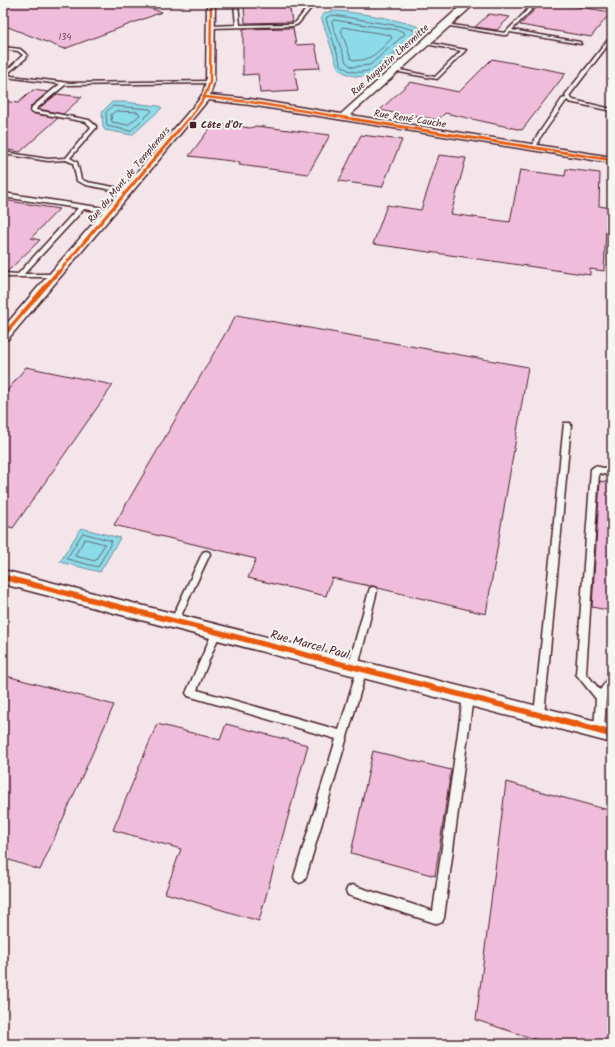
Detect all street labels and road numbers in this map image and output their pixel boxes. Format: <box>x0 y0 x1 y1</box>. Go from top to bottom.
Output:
street label: Rue Augustin Lhermitte <box>347 20 433 100</box>
street label: Rue René Cauche <box>373 105 448 133</box>
street label: Rue du Mont de Templemars <box>84 123 175 227</box>
street label: Rue Marcel Paul <box>268 625 352 665</box>

